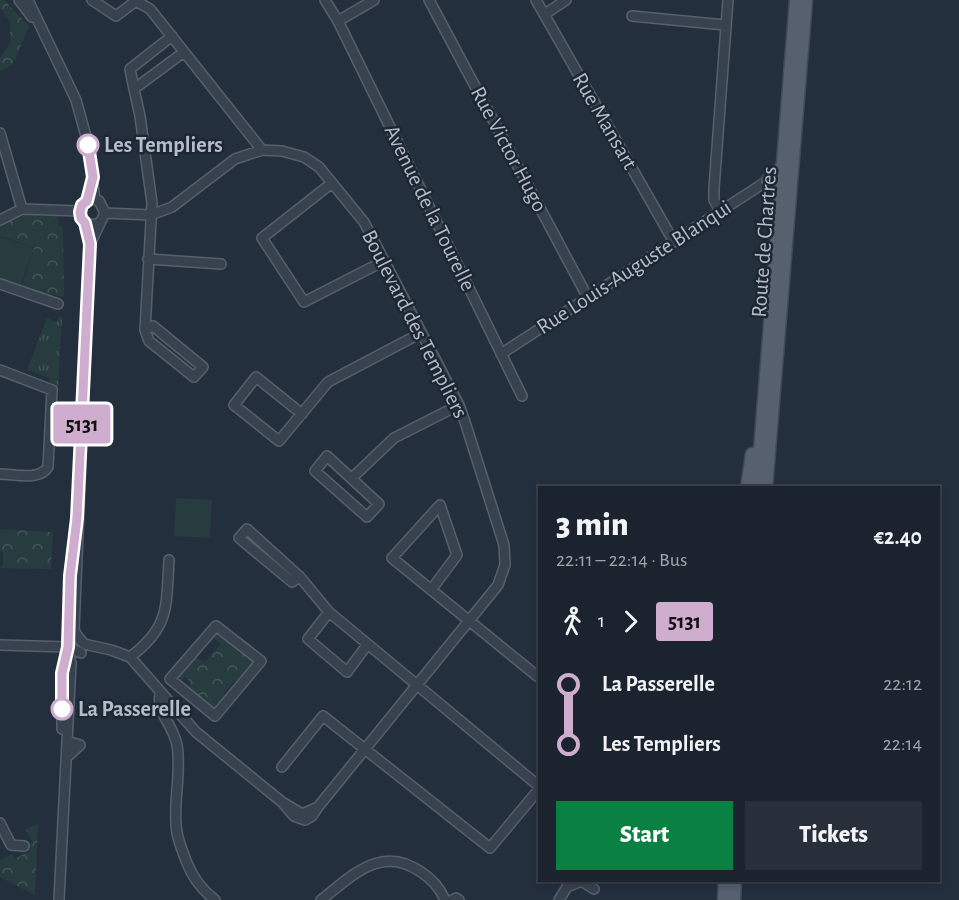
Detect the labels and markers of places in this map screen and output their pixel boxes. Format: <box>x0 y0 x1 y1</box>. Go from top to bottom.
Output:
marker: Les Templiers <box>77 134 99 156</box>
place label: Les Templiers <box>104 134 223 156</box>
marker: La Passerelle <box>51 698 73 720</box>
place label: La Passerelle <box>78 698 191 720</box>

